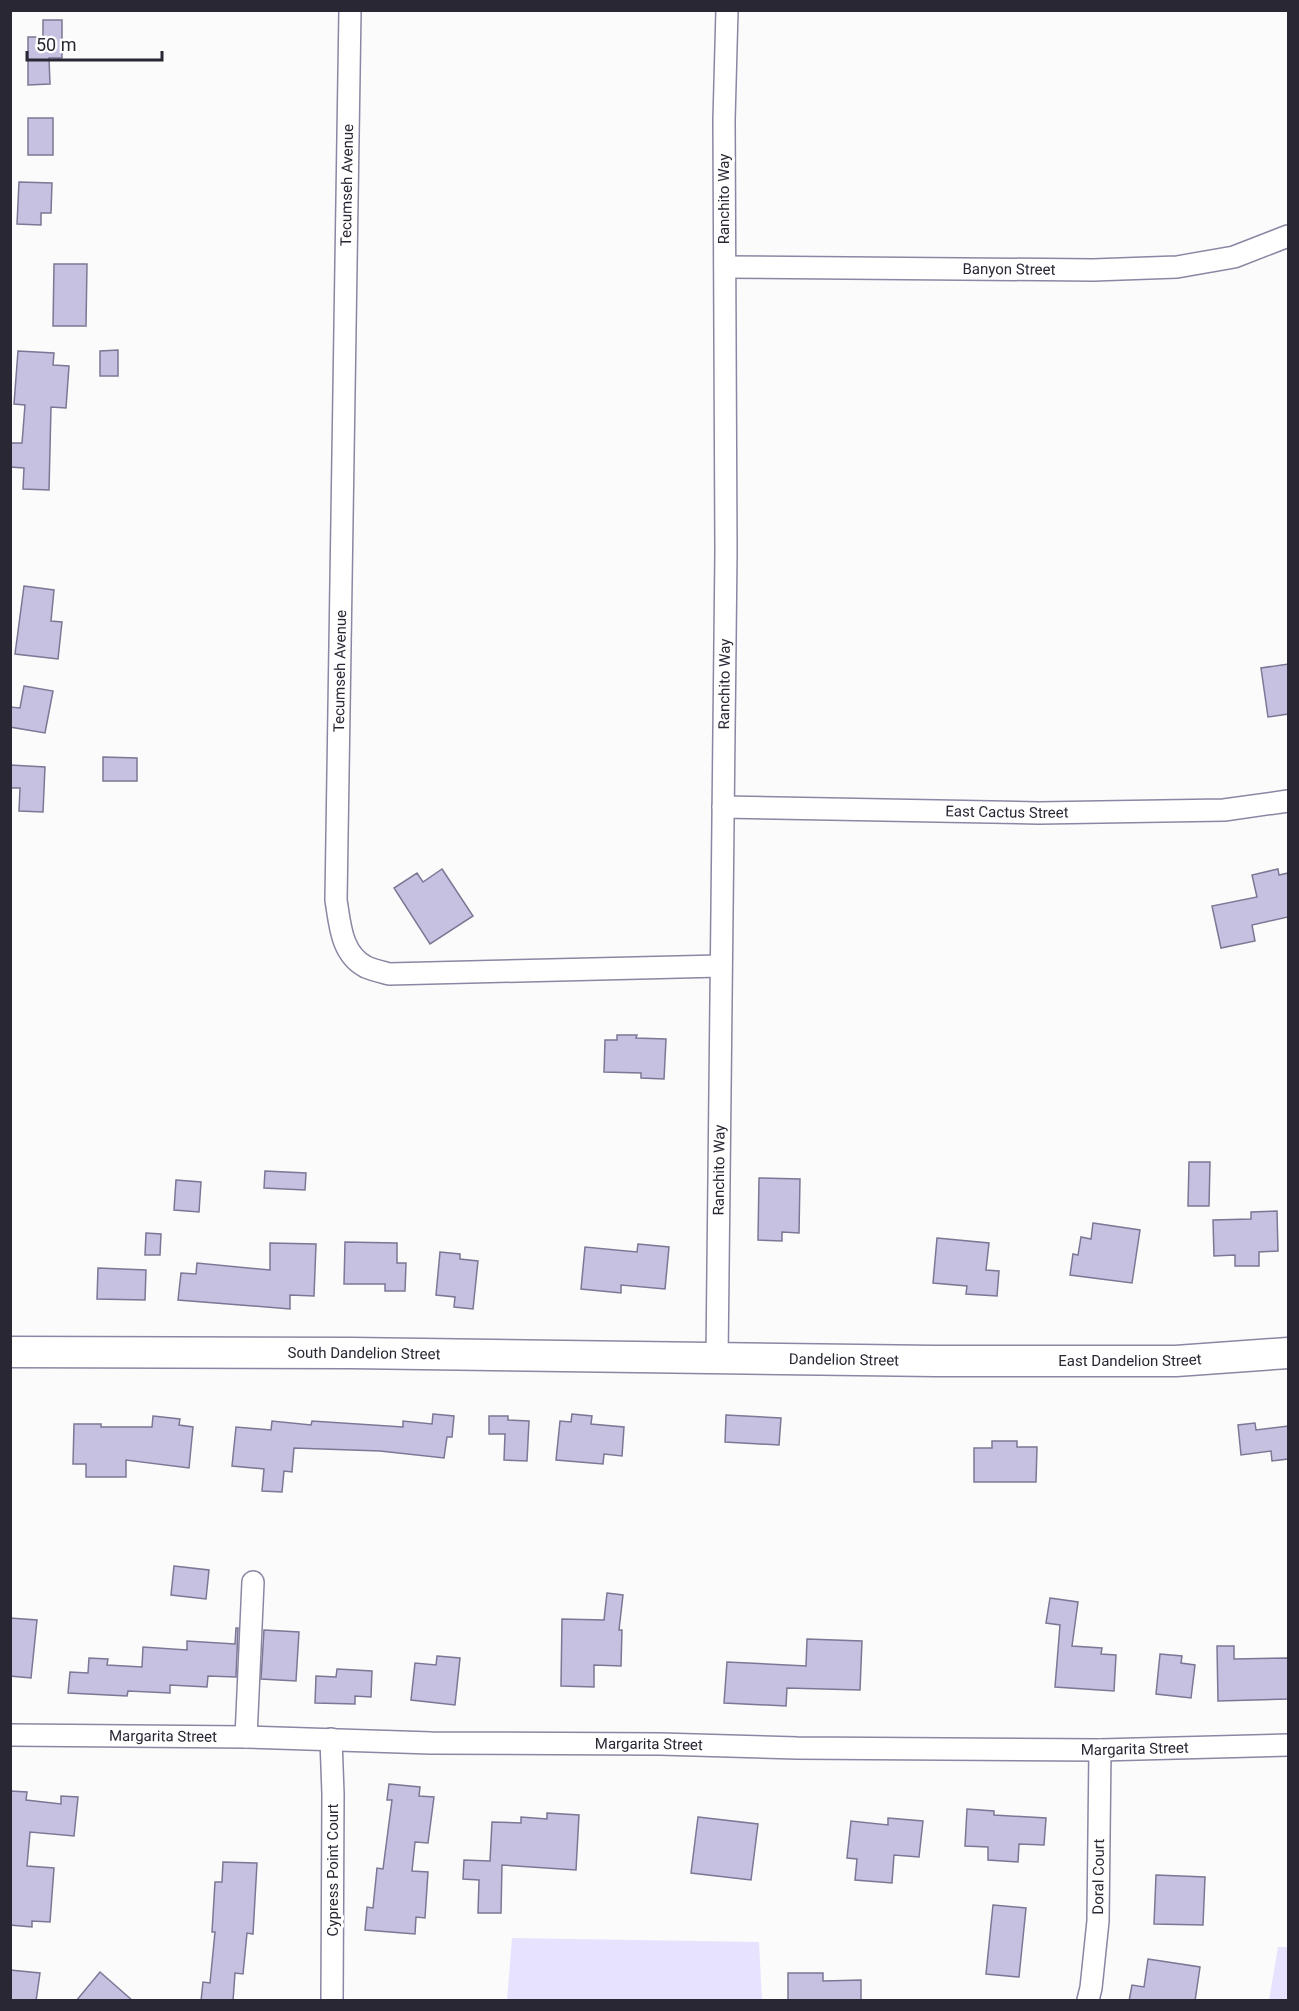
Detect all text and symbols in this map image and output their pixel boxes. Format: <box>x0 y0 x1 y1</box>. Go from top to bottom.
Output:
scale bar <box>27 24 162 62</box>
text: 50 m <box>36 34 76 55</box>
street label: Tecumseh Avenue <box>337 124 357 246</box>
street label: Ranchito Way <box>715 154 733 244</box>
street label: Banyon Street <box>962 260 1056 279</box>
street label: Tecumseh Avenue <box>330 610 350 732</box>
street label: Ranchito Way <box>715 639 734 730</box>
street label: East Cactus Street <box>945 802 1069 822</box>
street label: Ranchito Way <box>710 1125 729 1216</box>
street label: South Dandelion Street <box>287 1344 441 1363</box>
street label: Dandelion Street <box>789 1350 899 1370</box>
street label: East Dandelion Street <box>1058 1350 1202 1370</box>
street label: Margarita Street <box>109 1727 217 1746</box>
street label: Margarita Street <box>595 1735 703 1754</box>
street label: Margarita Street <box>1081 1739 1189 1759</box>
street label: Cypress Point Court <box>324 1804 342 1936</box>
street label: Doral Court <box>1089 1839 1108 1915</box>

